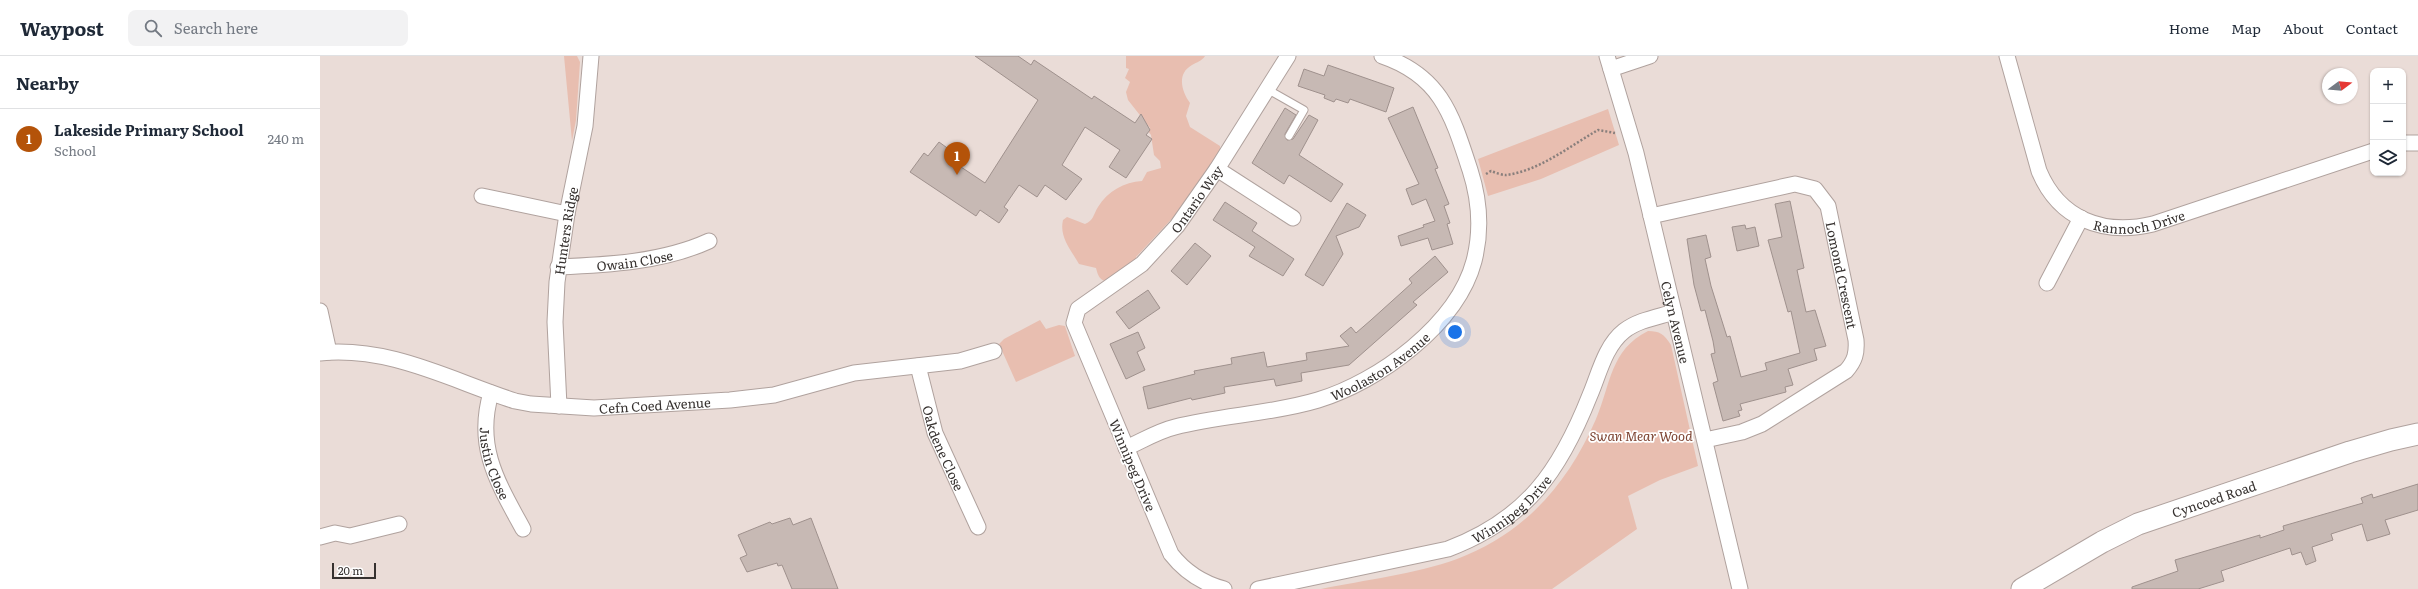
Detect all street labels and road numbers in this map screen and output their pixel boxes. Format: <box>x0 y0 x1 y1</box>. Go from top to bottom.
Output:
street label: Ontario Way <box>1166 161 1227 237</box>
street label: Hunters Ridge <box>549 185 582 276</box>
street label: Rannoch Drive <box>2091 205 2187 237</box>
street label: Lomond Crescent <box>1822 220 1863 331</box>
street label: Owain Close <box>596 245 675 275</box>
street label: Celyn Avenue <box>1657 279 1695 365</box>
street label: Woolaston Avenue <box>1327 327 1434 405</box>
street label: Cefn Coed Avenue <box>598 392 711 417</box>
street label: Oakdene Close <box>919 403 970 494</box>
street label: Winnipeg Drive <box>1105 416 1161 514</box>
street label: Justin Close <box>476 427 515 503</box>
street label: Winnipeg Drive <box>1468 470 1555 547</box>
street label: Cyncoed Road <box>2169 475 2258 521</box>

